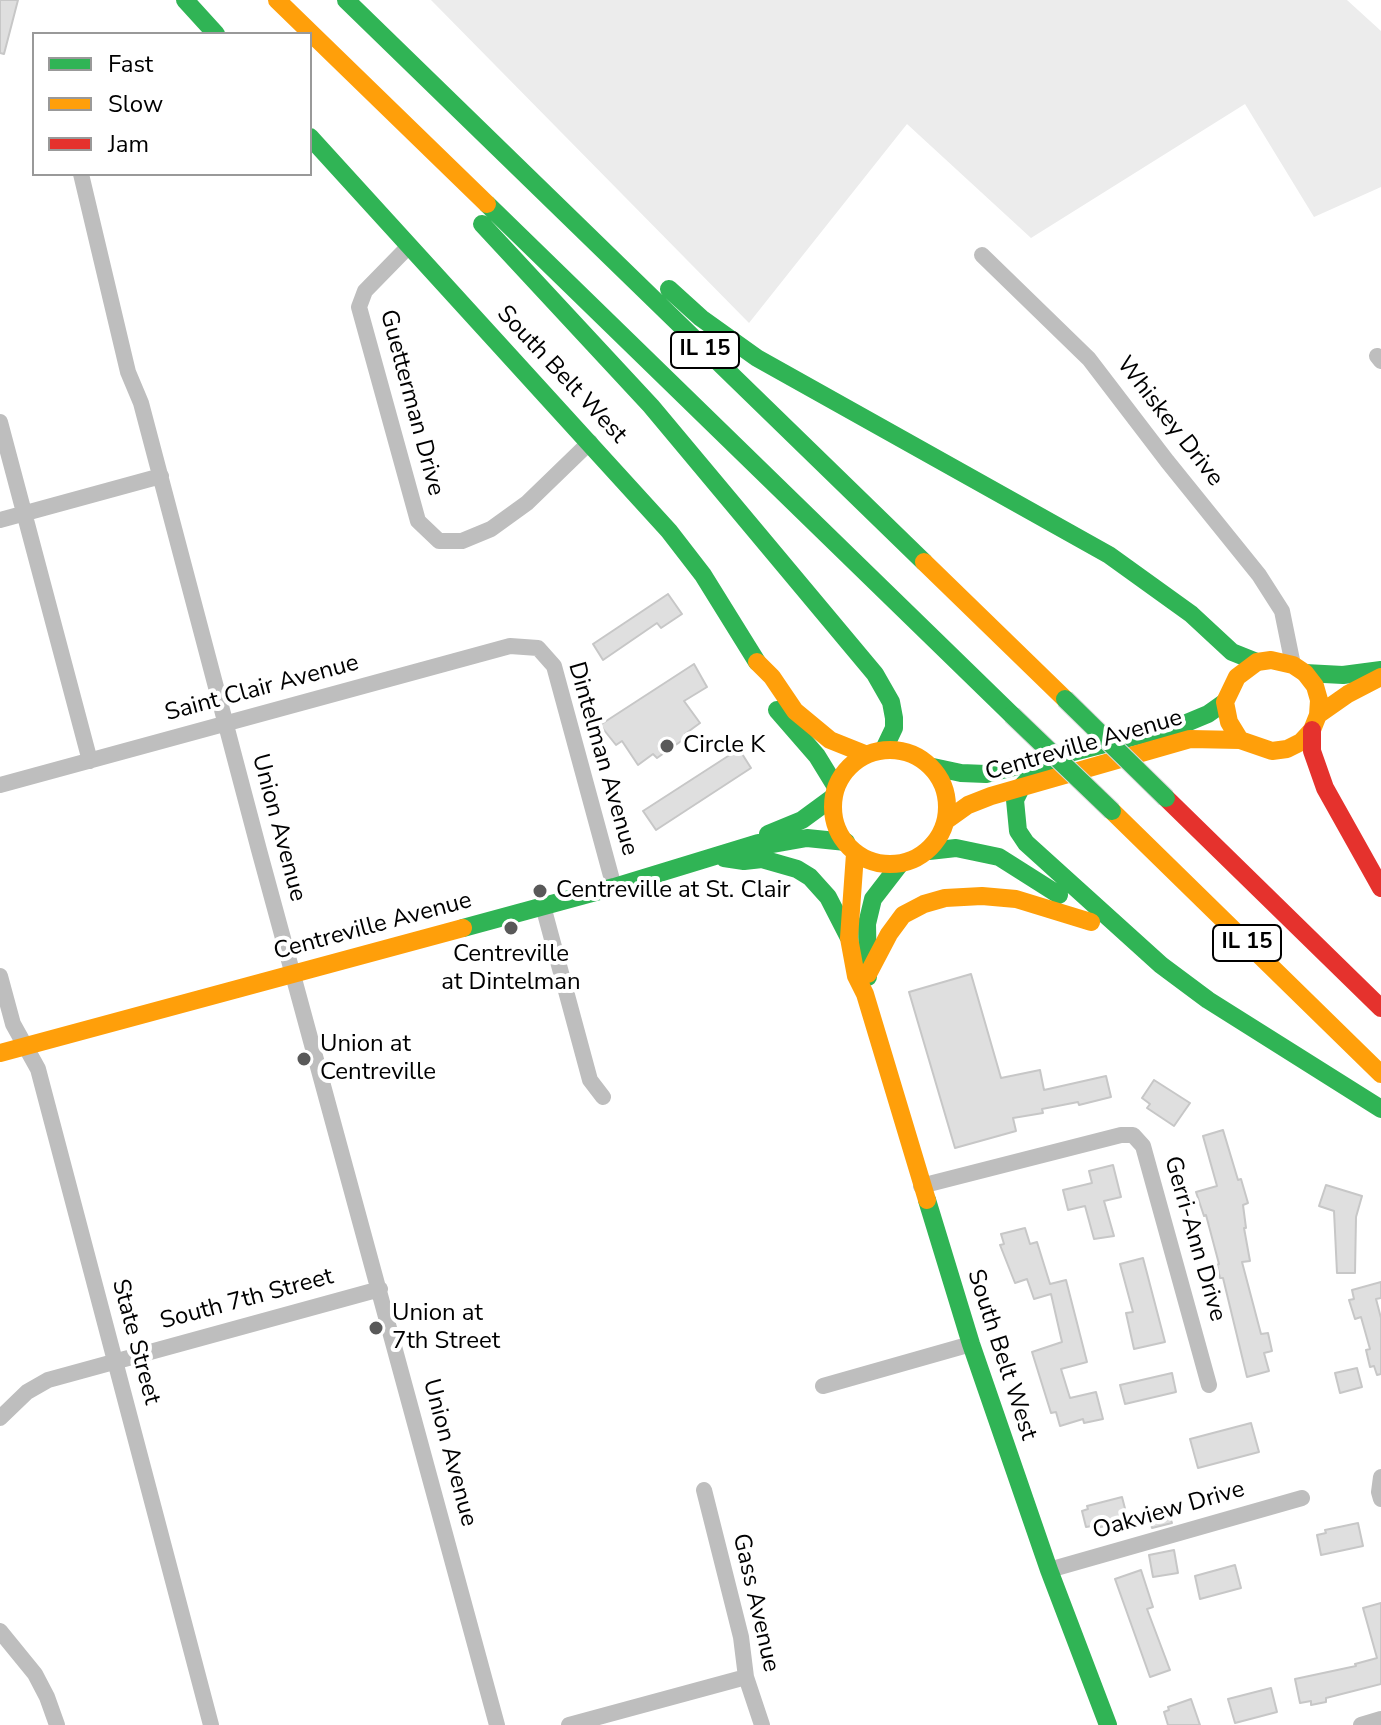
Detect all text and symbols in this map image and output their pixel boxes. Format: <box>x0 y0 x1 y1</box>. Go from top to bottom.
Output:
legend <box>32 32 312 176</box>
text: Fast <box>108 48 153 80</box>
text: Slow <box>108 88 163 120</box>
text: Jam <box>108 128 149 160</box>
street label: South Belt West <box>490 300 632 450</box>
street label: Guetterman Drive <box>372 307 450 499</box>
road number: IL 15 <box>671 332 739 368</box>
street label: Whiskey Drive <box>1109 351 1229 493</box>
street label: Saint Clair Avenue <box>162 649 362 729</box>
street label: Dintelman Avenue <box>561 659 643 859</box>
street label: Centreville Avenue <box>982 704 1186 788</box>
place label: Circle K <box>683 732 765 760</box>
marker: Circle K <box>658 737 676 755</box>
street label: Union Avenue <box>244 751 312 905</box>
place label: Centreville at St. Clair <box>556 877 791 905</box>
marker: Centreville at St. Clair <box>531 882 549 900</box>
street label: Centreville Avenue <box>271 887 475 967</box>
marker: Centreville at Dintelman <box>502 919 520 937</box>
road number: IL 15 <box>1213 925 1281 961</box>
place label: Centreville at Dintelman <box>441 941 581 997</box>
place label: Union at Centreville <box>320 1031 436 1087</box>
marker: Union at Centreville <box>295 1050 313 1068</box>
street label: Gerri-Ann Drive <box>1157 1153 1231 1325</box>
street label: South 7th Street <box>157 1263 337 1337</box>
street label: South Belt West <box>960 1266 1042 1444</box>
street label: State Street <box>104 1276 166 1408</box>
place label: Union at 7th Street <box>392 1300 500 1356</box>
marker: Union at 7th Street <box>367 1319 385 1337</box>
street label: Union Avenue <box>415 1376 483 1530</box>
street label: Oakview Drive <box>1090 1476 1248 1546</box>
street label: Gass Avenue <box>725 1531 785 1675</box>

